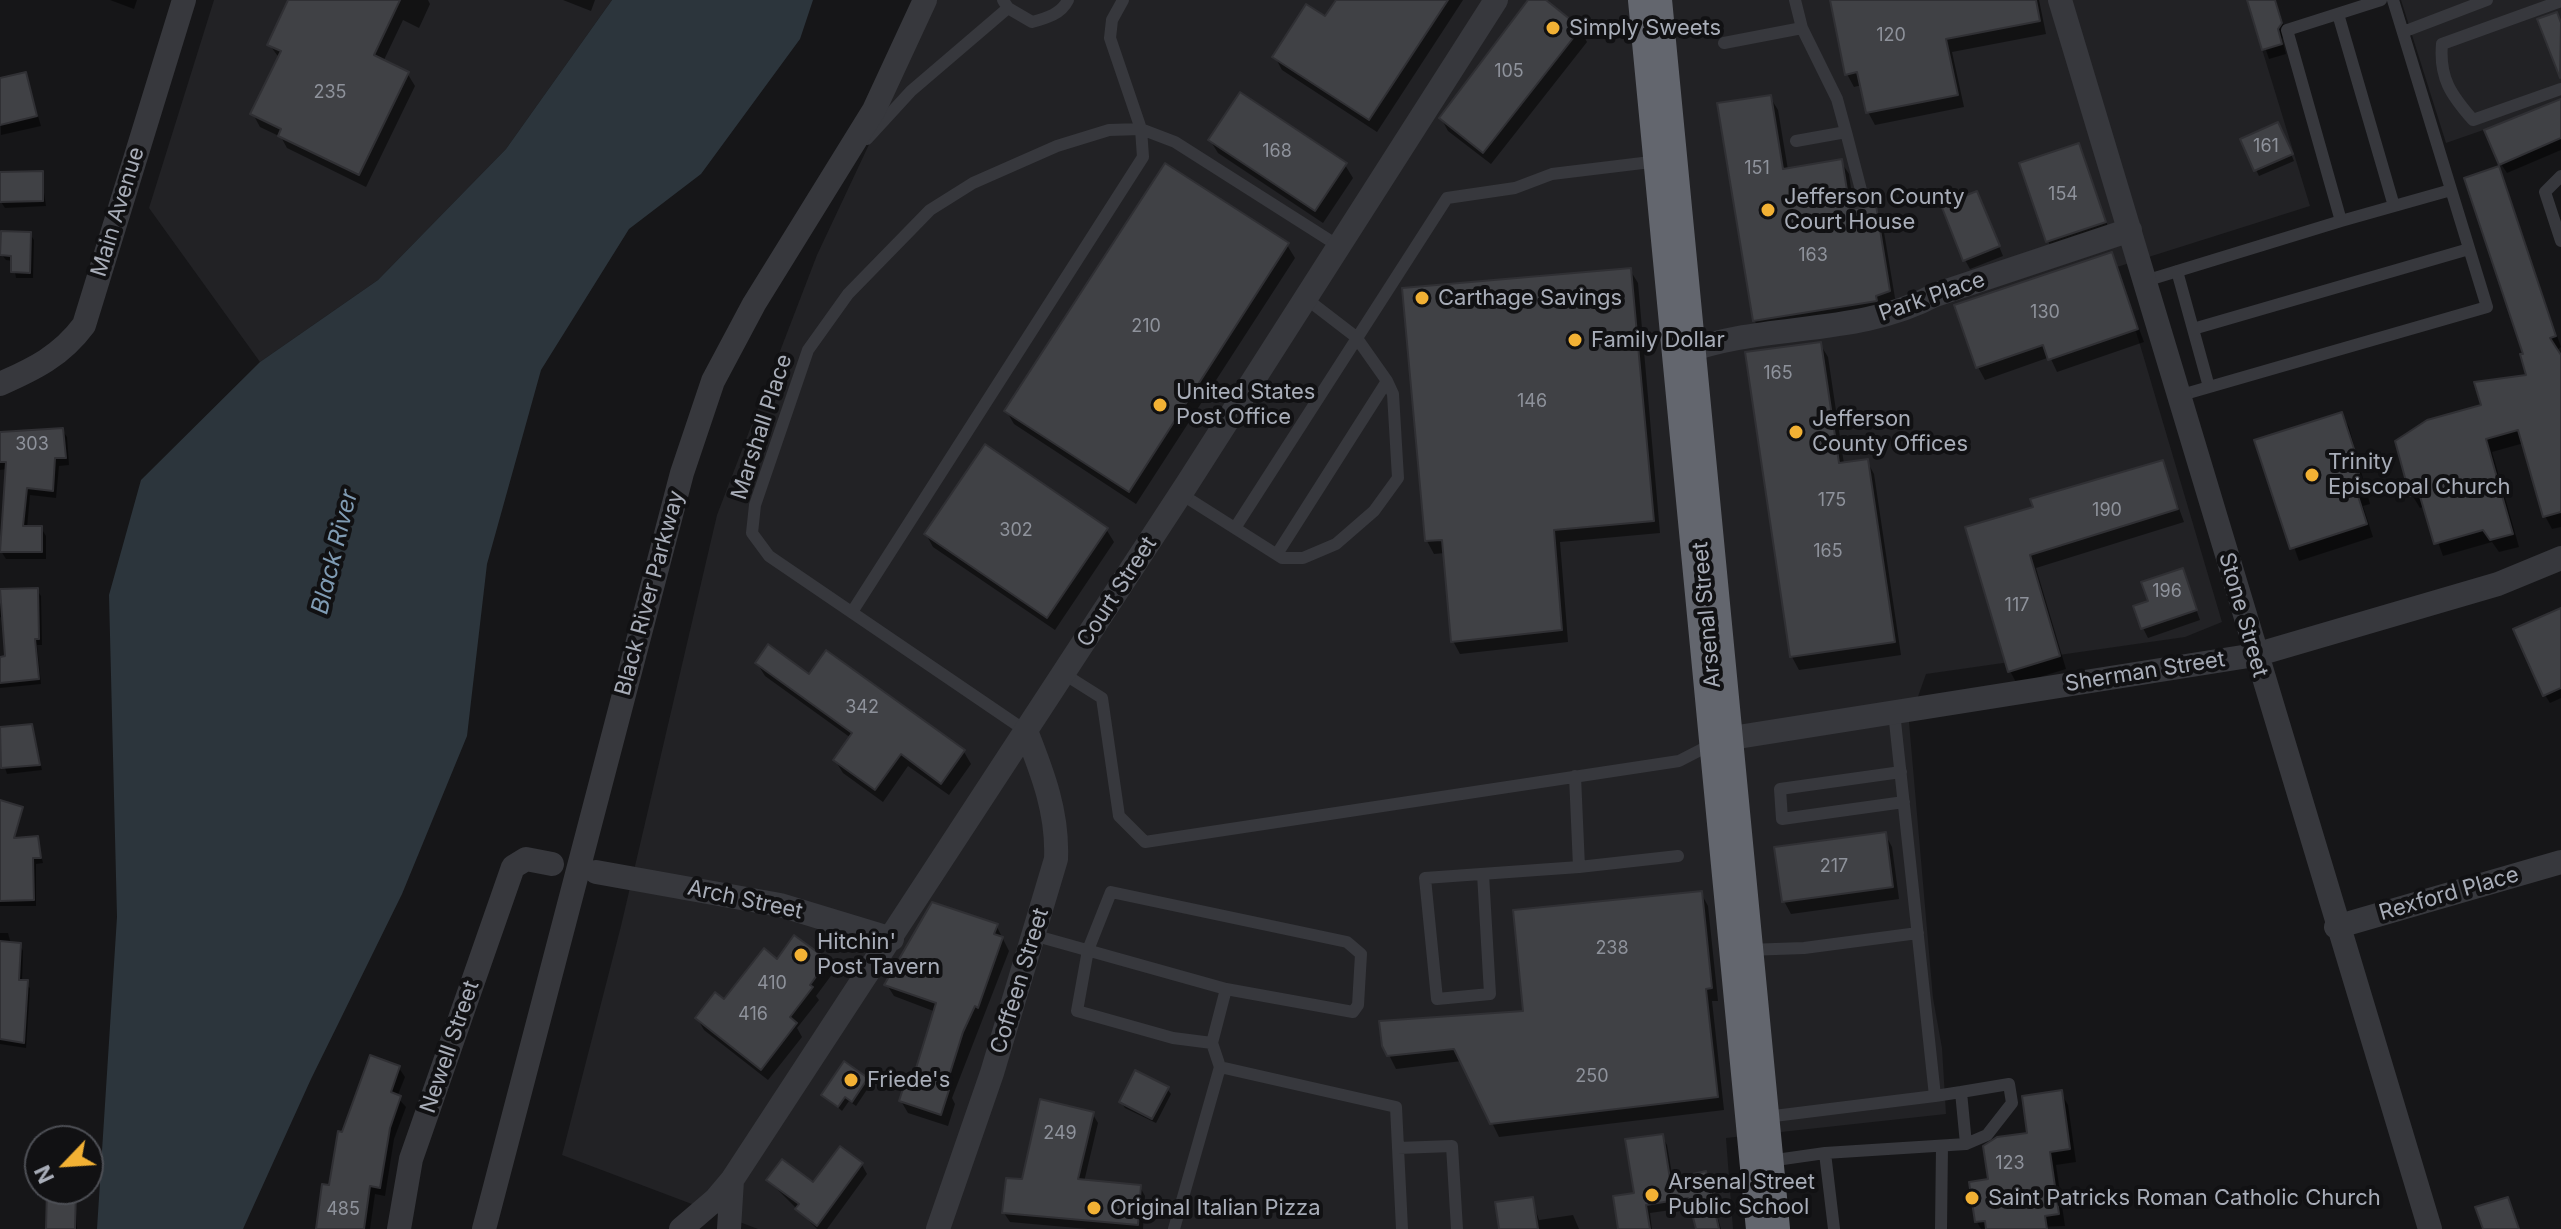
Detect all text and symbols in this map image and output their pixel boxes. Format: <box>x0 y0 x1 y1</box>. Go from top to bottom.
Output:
place label: Simply Sweets <box>1569 15 1721 41</box>
marker: Simply Sweets <box>1544 19 1562 37</box>
house number: 120 <box>1876 25 1906 47</box>
house number: 105 <box>1494 61 1524 83</box>
house number: 235 <box>313 82 347 104</box>
house number: 161 <box>2253 136 2279 158</box>
house number: 168 <box>1262 141 1292 163</box>
street label: Main Avenue <box>86 144 150 280</box>
house number: 151 <box>1744 158 1770 180</box>
place label: Jefferson County Court House <box>1784 184 1965 236</box>
house number: 154 <box>2048 184 2078 206</box>
marker: Jefferson County Court House <box>1759 201 1777 219</box>
house number: 163 <box>1798 245 1828 267</box>
street label: Park Place <box>1876 267 1988 327</box>
place label: Carthage Savings <box>1438 285 1622 311</box>
marker: Carthage Savings <box>1413 289 1431 307</box>
house number: 130 <box>2030 302 2060 324</box>
house number: 210 <box>1131 316 1161 338</box>
place label: Family Dollar <box>1591 327 1725 353</box>
marker: Family Dollar <box>1566 331 1584 349</box>
street label: Marshall Place <box>726 351 798 503</box>
house number: 165 <box>1763 363 1793 385</box>
place label: United States Post Office <box>1176 379 1315 430</box>
house number: 146 <box>1517 391 1547 413</box>
marker: United States Post Office <box>1151 396 1169 414</box>
place label: Jefferson County Offices <box>1812 406 1968 458</box>
marker: Jefferson County Offices <box>1787 423 1805 441</box>
house number: 303 <box>15 434 49 456</box>
place label: Trinity Episcopal Church <box>2328 449 2511 500</box>
marker: Trinity Episcopal Church <box>2303 466 2321 484</box>
water label: Black River <box>306 487 364 617</box>
street label: Black River Parkway <box>610 488 690 698</box>
house number: 175 <box>1818 490 1846 512</box>
house number: 190 <box>2092 500 2122 522</box>
house number: 302 <box>999 520 1033 542</box>
street label: Court Street <box>1072 532 1162 652</box>
street label: Arsenal Street <box>1687 541 1727 689</box>
house number: 165 <box>1813 541 1843 563</box>
street label: Stone Street <box>2213 550 2273 680</box>
house number: 196 <box>2152 581 2182 603</box>
house number: 117 <box>2005 595 2029 617</box>
street label: Sherman Street <box>2063 646 2227 698</box>
house number: 342 <box>845 697 879 719</box>
house number: 217 <box>1820 856 1848 878</box>
street label: Rexford Place <box>2376 861 2522 927</box>
street label: Arch Street <box>685 875 805 925</box>
street label: Coffeen Street <box>985 905 1055 1057</box>
place label: Hitchin' Post Tavern <box>817 929 940 980</box>
house number: 238 <box>1595 938 1629 960</box>
marker: Hitchin' Post Tavern <box>792 946 810 964</box>
house number: 410 <box>757 973 787 995</box>
street label: Newell Street <box>415 977 485 1117</box>
house number: 416 <box>738 1004 768 1026</box>
house number: 250 <box>1575 1066 1609 1088</box>
place label: Friede's <box>867 1067 950 1093</box>
marker: Friede's <box>842 1071 860 1089</box>
house number: 249 <box>1043 1123 1077 1145</box>
north arrow <box>24 1125 104 1205</box>
house number: 123 <box>1995 1153 2025 1175</box>
text: N <box>29 1161 59 1187</box>
place label: Arsenal Street Public School <box>1668 1169 1815 1220</box>
place label: Saint Patricks Roman Catholic Church <box>1988 1185 2381 1211</box>
marker: Arsenal Street Public School <box>1643 1186 1661 1204</box>
marker: Saint Patricks Roman Catholic Church <box>1963 1189 1981 1207</box>
place label: Original Italian Pizza <box>1110 1195 1321 1221</box>
house number: 485 <box>326 1199 360 1221</box>
marker: Original Italian Pizza <box>1085 1199 1103 1217</box>

